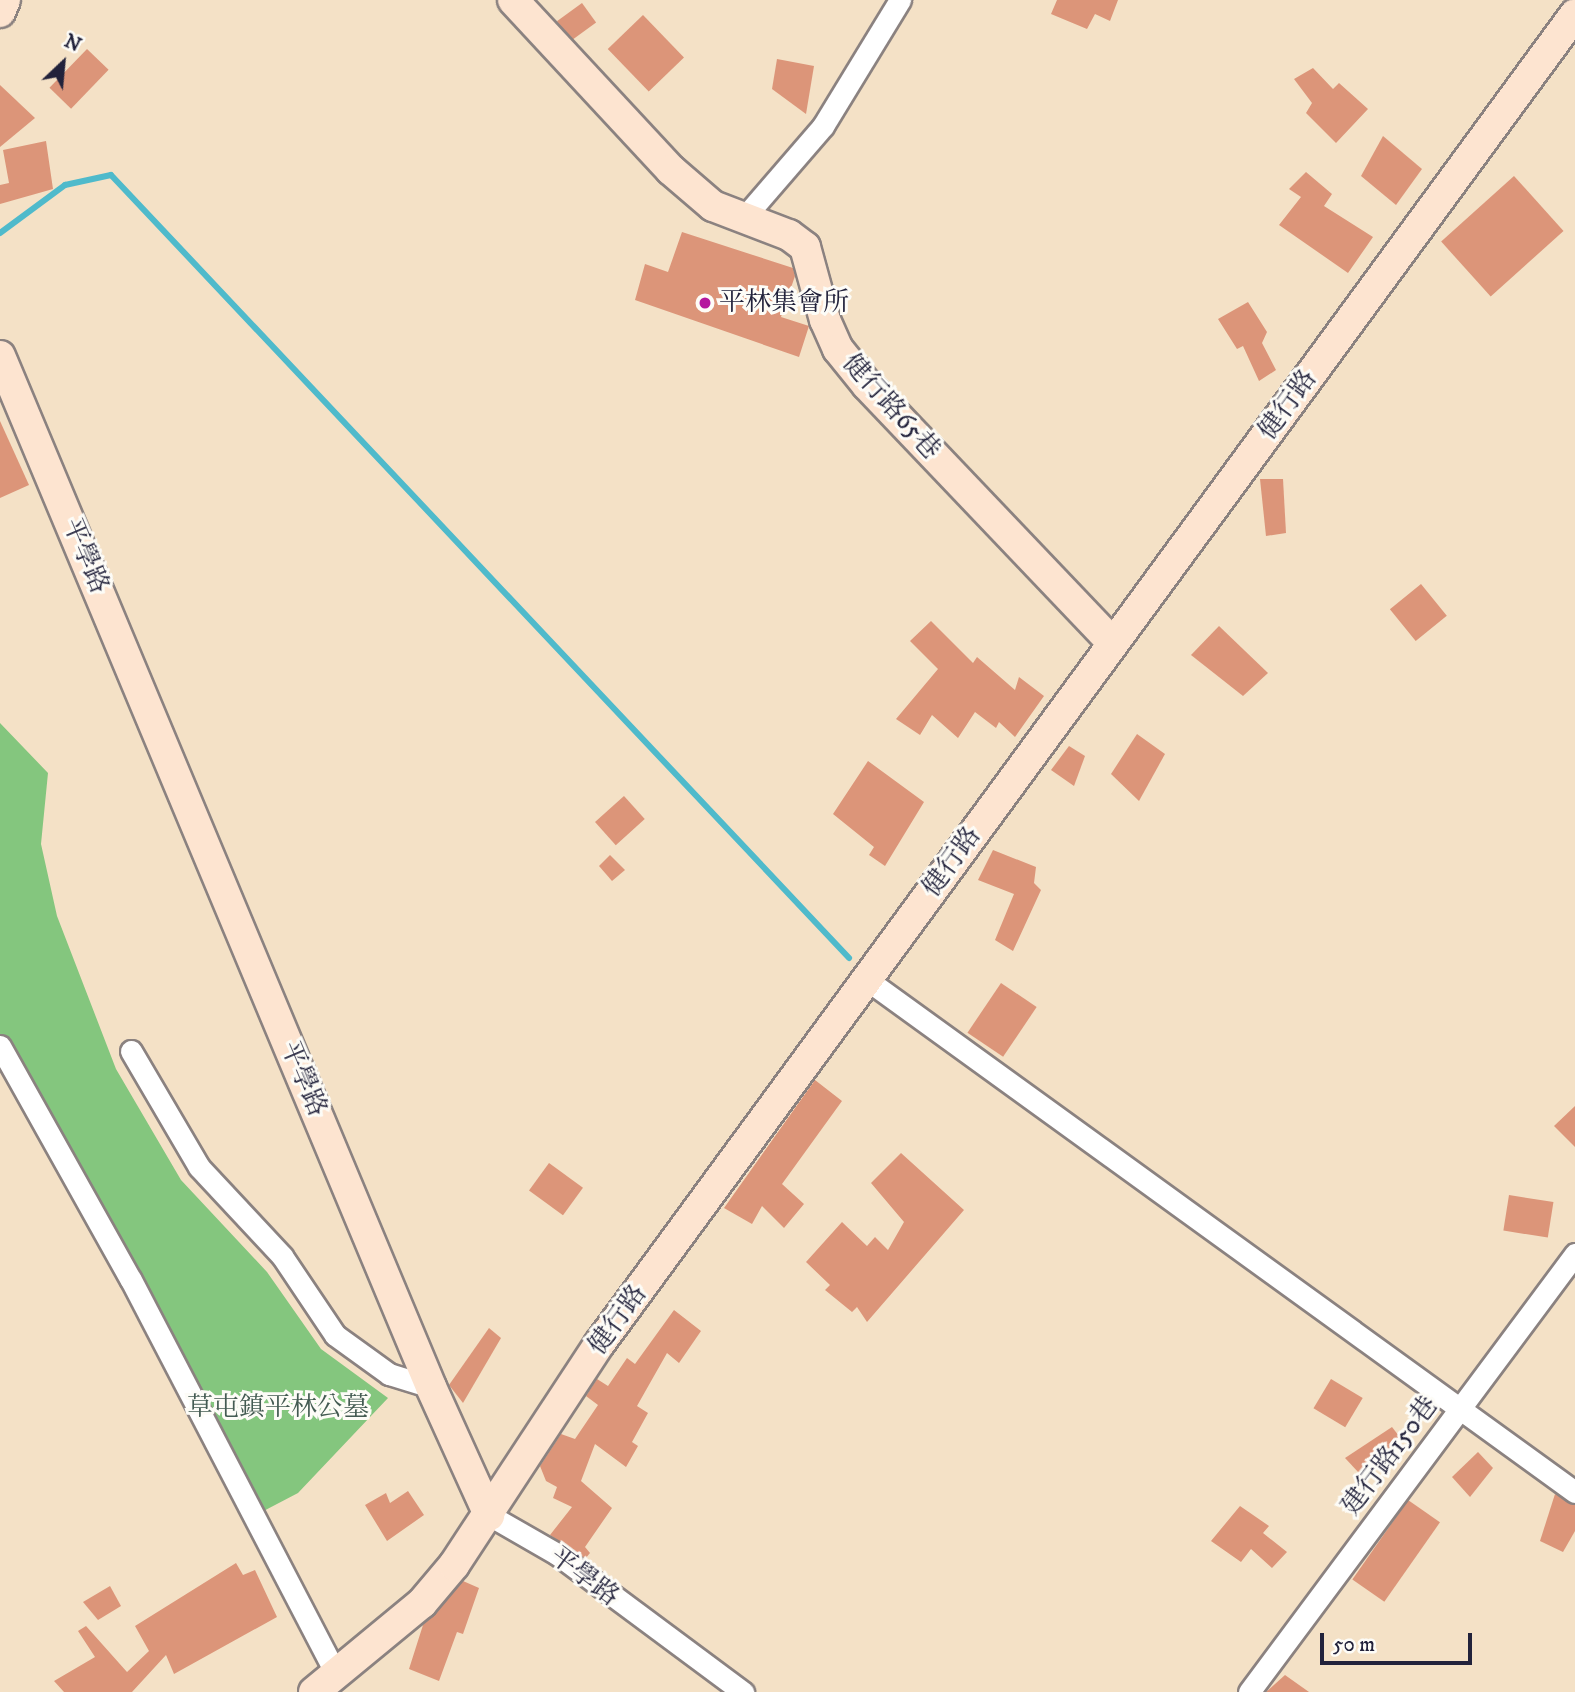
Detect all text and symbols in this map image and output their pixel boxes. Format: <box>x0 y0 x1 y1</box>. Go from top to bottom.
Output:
north arrow <box>28 28 98 98</box>
text: N <box>60 30 84 57</box>
place label: 平林集會所 <box>719 287 849 319</box>
marker: 平林集會所 <box>697 295 713 311</box>
street label: 健行路65巷 <box>836 348 946 466</box>
street label: 健行路 <box>1252 364 1324 446</box>
street label: 平學路 <box>55 514 115 598</box>
street label: 健行路 <box>916 821 988 903</box>
street label: 平學路 <box>273 1037 333 1121</box>
street label: 健行路 <box>582 1279 654 1361</box>
street label: 建行路150巷 <box>1335 1391 1445 1521</box>
park label: 草屯鎮平林公墓 <box>187 1392 369 1424</box>
street label: 平學路 <box>543 1541 625 1613</box>
scale bar <box>1323 1618 1475 1662</box>
text: 50 m <box>1333 1632 1375 1658</box>

